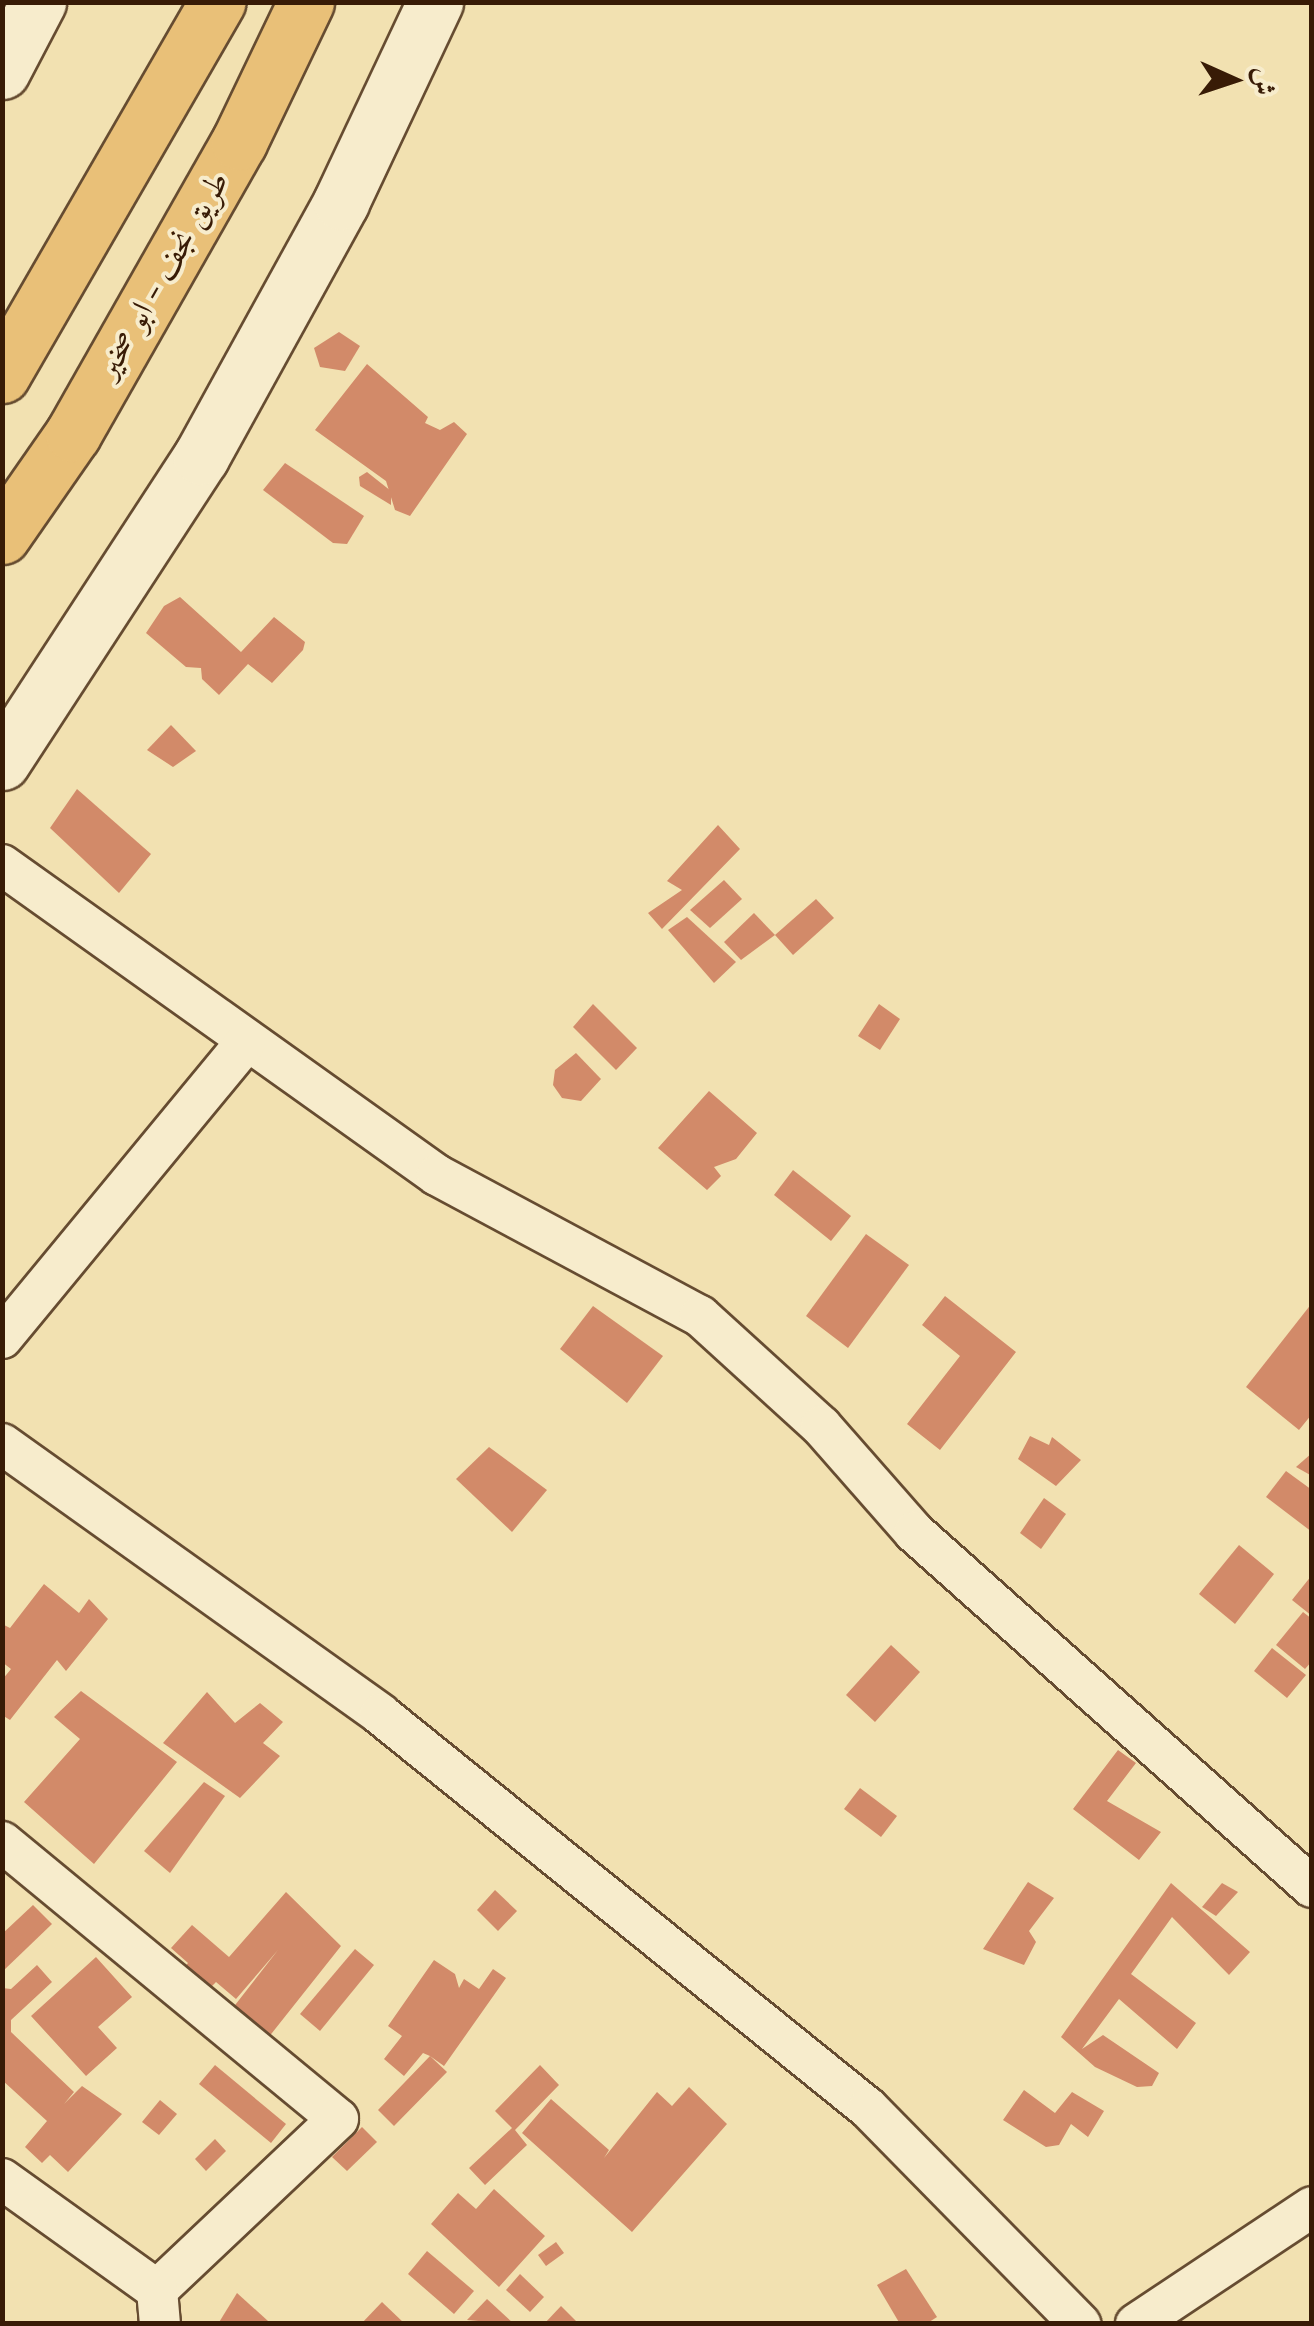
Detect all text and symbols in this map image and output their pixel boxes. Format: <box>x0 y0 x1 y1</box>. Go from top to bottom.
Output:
north arrow <box>1184 30 1284 130</box>
text: ش <box>1244 67 1284 96</box>
street label: طريق نجف - ابو صخير <box>88 165 238 385</box>

